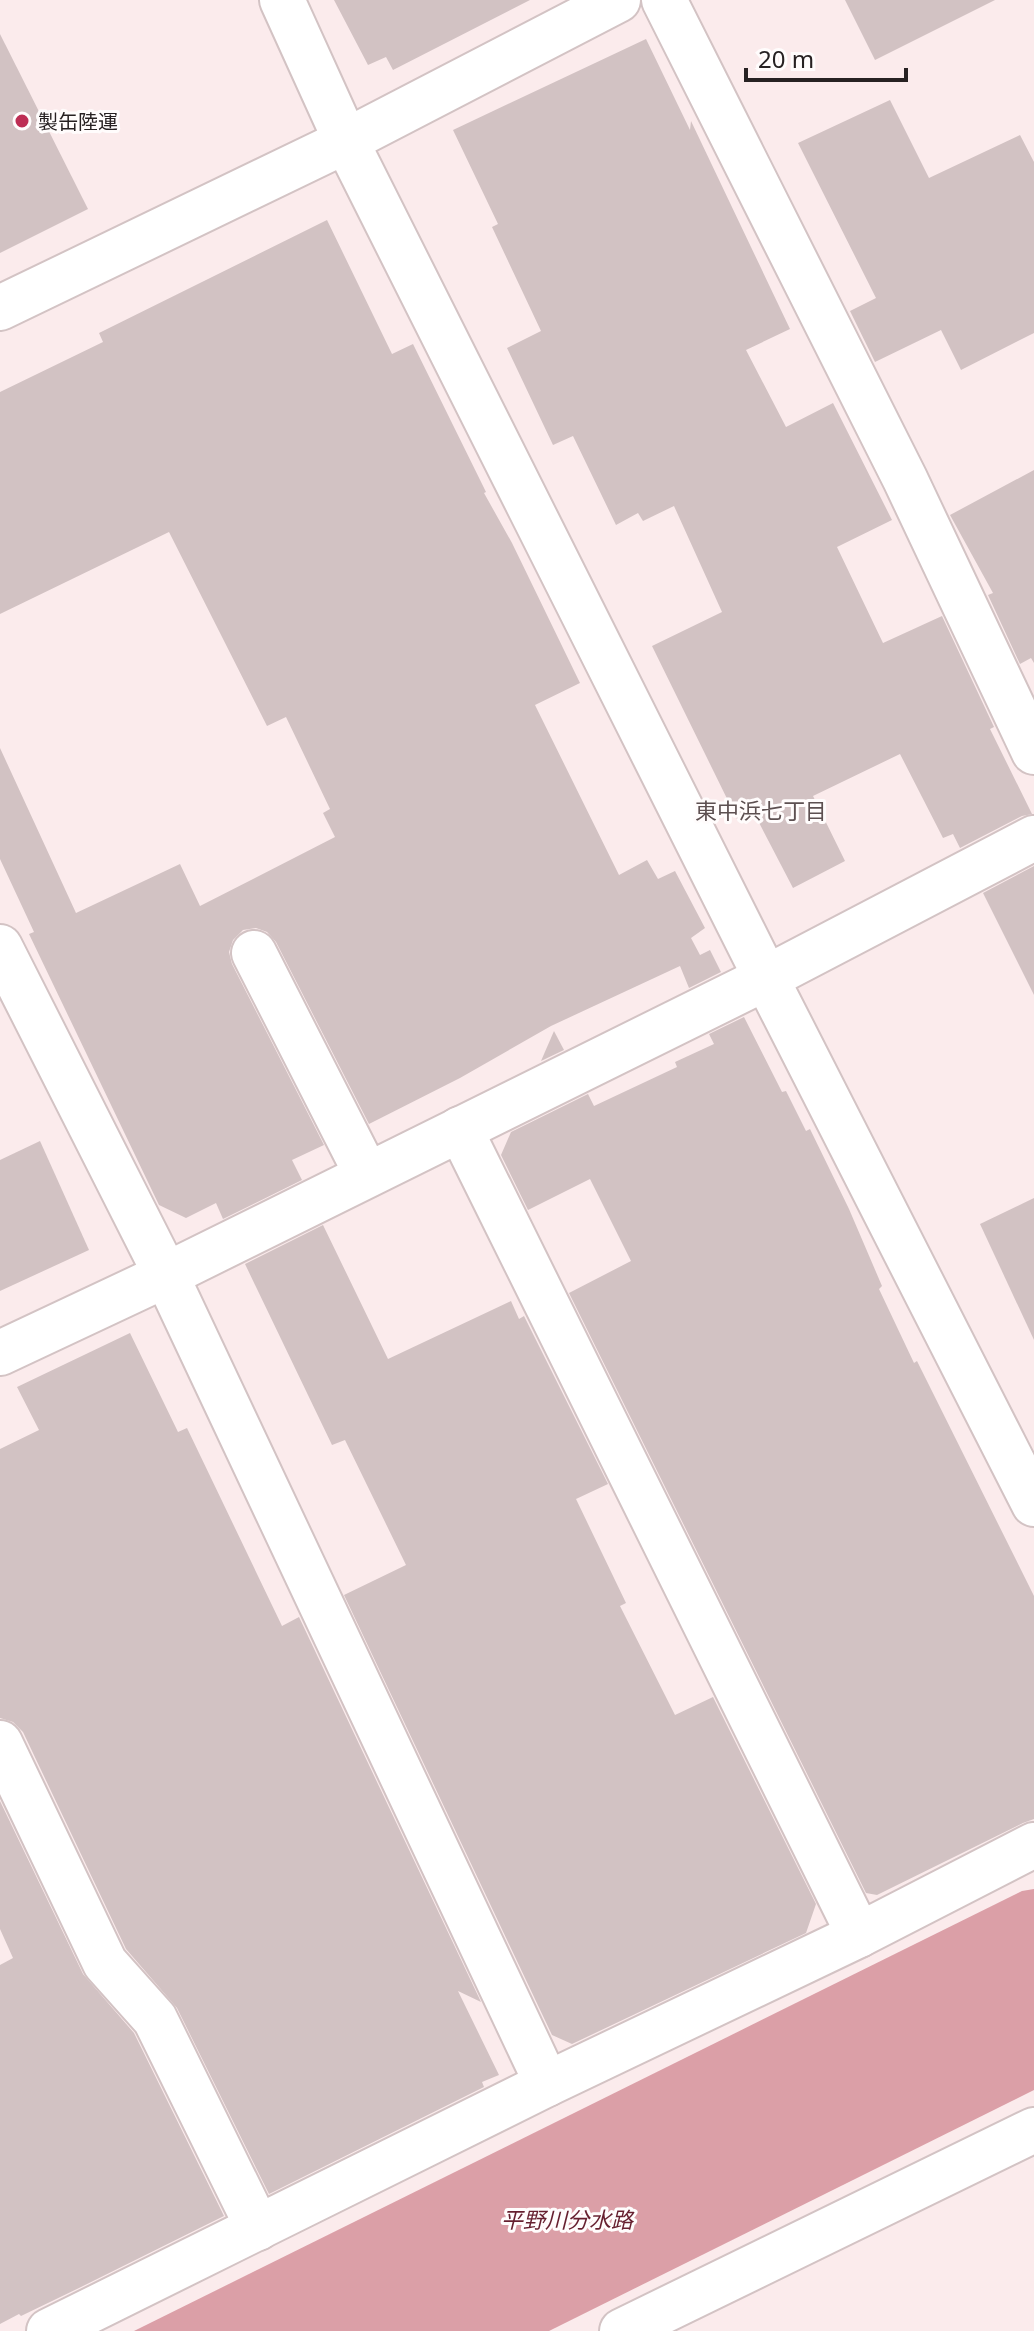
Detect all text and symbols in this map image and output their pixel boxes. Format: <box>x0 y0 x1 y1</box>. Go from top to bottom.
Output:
scale bar <box>746 32 906 82</box>
text: 20 m <box>758 42 814 75</box>
place label: 製缶陸運 <box>38 108 118 135</box>
marker: 製缶陸運 <box>13 112 31 130</box>
district label: 東中浜七丁目 <box>695 795 827 825</box>
water label: 平野川分水路 <box>501 2204 635 2234</box>

